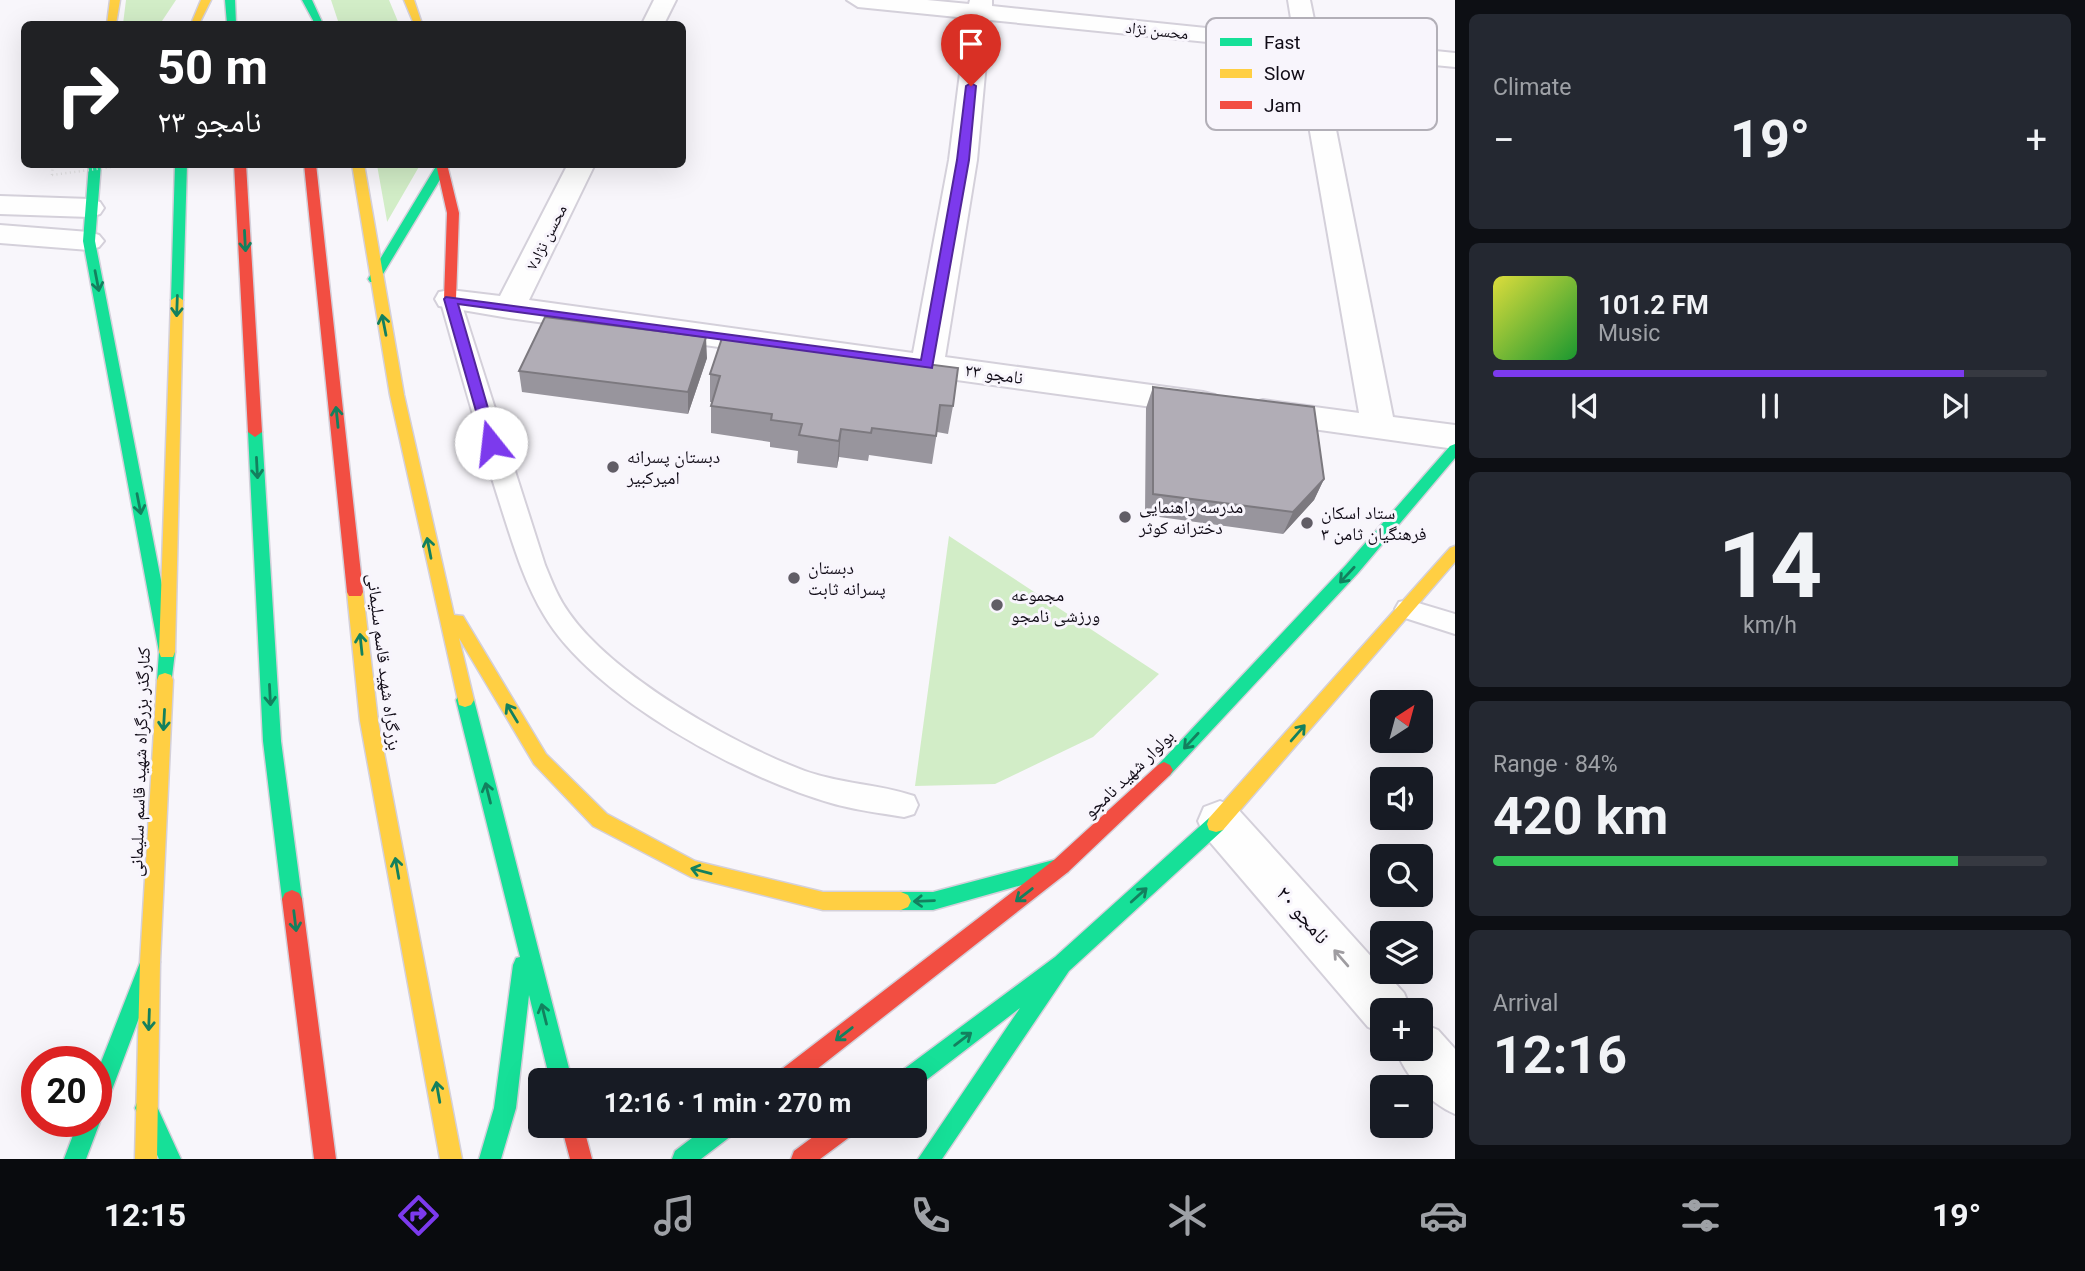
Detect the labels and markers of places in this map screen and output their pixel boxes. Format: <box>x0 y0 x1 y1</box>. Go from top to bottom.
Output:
pin <box>941 14 1001 86</box>
place label: دبستان پسرانه امیرکبیر <box>626 446 720 489</box>
marker: دبستان پسرانه امیرکبیر <box>605 459 621 475</box>
place label: مدرسه راهنمایی دخترانه کوثر <box>1138 496 1243 538</box>
place label: ستاد اسکان فرهنگیان ثامن ۳ <box>1321 502 1427 545</box>
marker: مدرسه راهنمایی دخترانه کوثر <box>1117 509 1133 525</box>
marker: ستاد اسکان فرهنگیان ثامن ۳ <box>1299 515 1315 531</box>
place label: دبستان پسرانه ثابت <box>808 557 886 600</box>
marker: دبستان پسرانه ثابت <box>786 570 802 586</box>
place label: مجموعه ورزشی نامجو <box>1011 584 1100 627</box>
marker: مجموعه ورزشی نامجو <box>989 597 1005 613</box>

